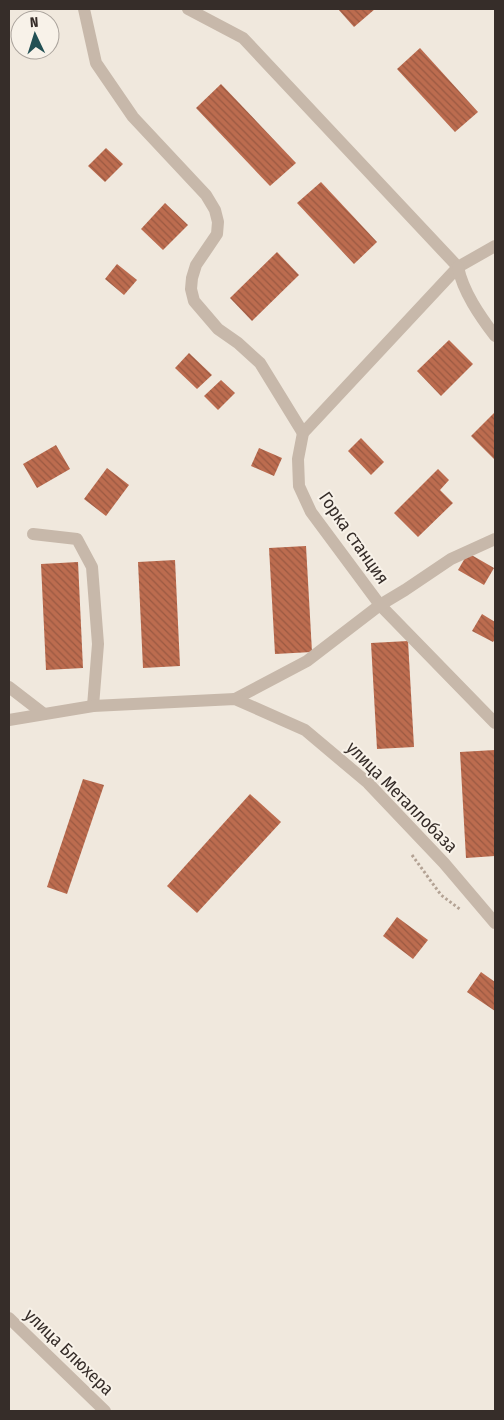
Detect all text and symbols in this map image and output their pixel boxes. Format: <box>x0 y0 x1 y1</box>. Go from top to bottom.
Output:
north arrow <box>10 10 60 60</box>
text: N <box>29 14 39 31</box>
street label: Горка станция <box>314 488 394 588</box>
street label: улица Металлобаза <box>342 737 462 857</box>
street label: улица Блюхера <box>20 1304 118 1400</box>

